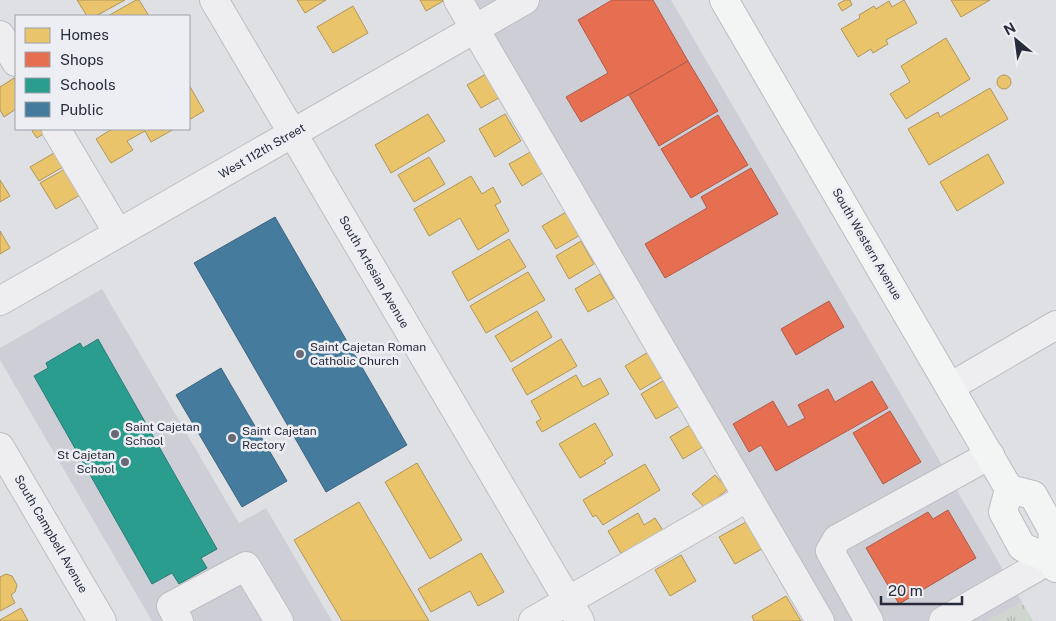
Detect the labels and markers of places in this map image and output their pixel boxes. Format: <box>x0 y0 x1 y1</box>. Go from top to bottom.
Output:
place label: Saint Cajetan Roman Catholic Church <box>310 340 426 368</box>
marker: Saint Cajetan Roman Catholic Church <box>294 348 306 360</box>
place label: Saint Cajetan School <box>125 420 200 448</box>
place label: Saint Cajetan Rectory <box>242 424 317 452</box>
marker: Saint Cajetan School <box>109 428 121 440</box>
marker: Saint Cajetan Rectory <box>226 432 238 444</box>
place label: St Cajetan School <box>57 448 115 476</box>
marker: St Cajetan School <box>119 456 131 468</box>

